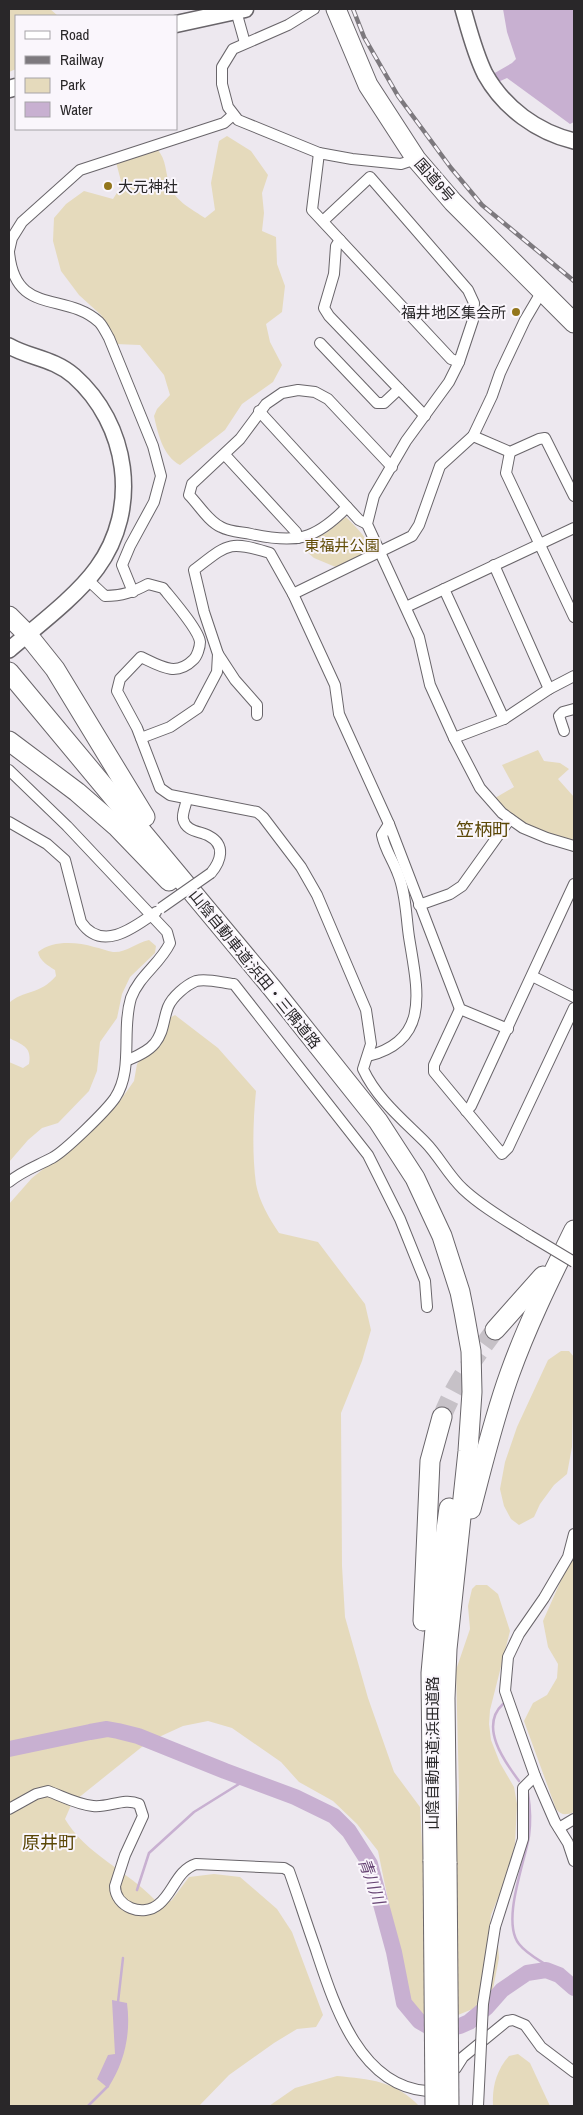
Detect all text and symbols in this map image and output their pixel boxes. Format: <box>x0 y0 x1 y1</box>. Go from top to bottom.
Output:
legend <box>15 15 178 130</box>
text: Road <box>60 24 89 45</box>
text: Railway <box>60 49 105 70</box>
text: Park <box>60 74 86 95</box>
text: Water <box>60 99 92 120</box>
street label: 国道9号 <box>410 154 460 206</box>
place label: 大元神社 <box>118 176 178 197</box>
marker: 大元神社 <box>102 180 114 192</box>
place label: 福井地区集会所 <box>401 302 506 323</box>
marker: 福井地区集会所 <box>510 306 522 318</box>
park label: 東福井公園 <box>304 535 380 556</box>
district label: 笠柄町 <box>456 817 510 842</box>
street label: 山陰自動車道;浜田・三隅道路 <box>184 885 326 1053</box>
street label: 山陰自動車道;浜田道路 <box>422 1676 443 1830</box>
district label: 原井町 <box>22 1830 76 1855</box>
water label: 青川川 <box>353 1855 391 1909</box>

